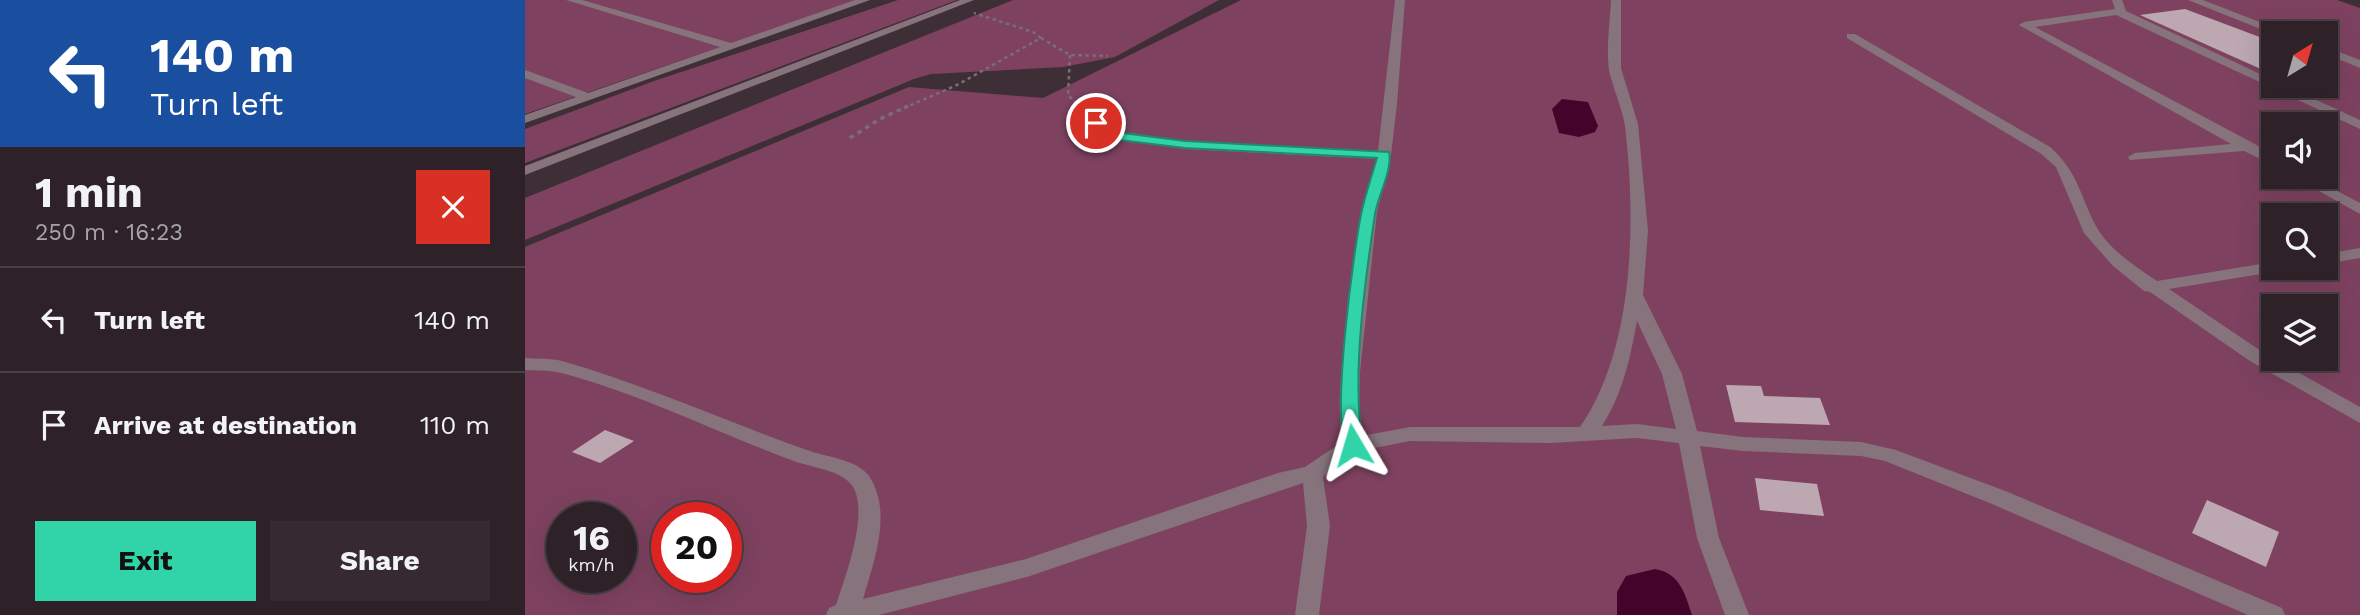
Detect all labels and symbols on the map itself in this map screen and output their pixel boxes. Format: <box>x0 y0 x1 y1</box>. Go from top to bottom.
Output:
north arrow <box>2261 21 2338 98</box>
pin <box>1066 93 1126 153</box>
position arrow <box>1316 408 1390 482</box>
speed limit sign: 20 <box>651 502 742 593</box>

